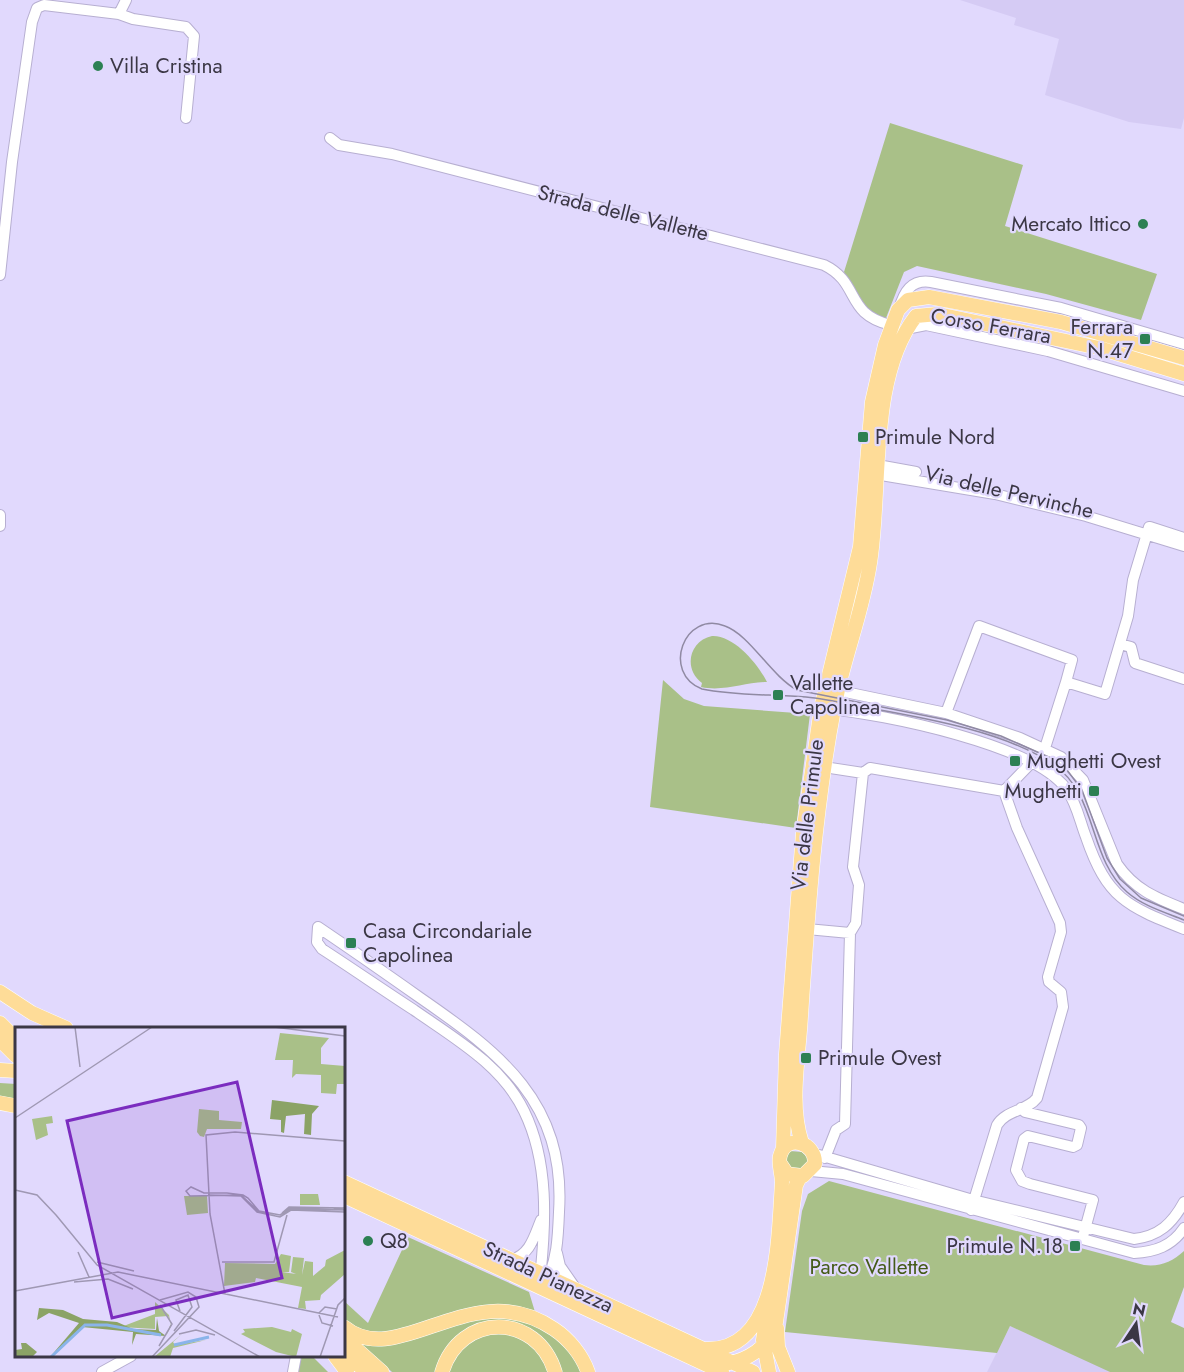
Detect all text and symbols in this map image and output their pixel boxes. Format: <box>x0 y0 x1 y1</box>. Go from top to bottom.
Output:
place label: Villa Cristina <box>110 51 223 81</box>
marker: Villa Cristina <box>91 59 105 73</box>
street label: Strada delle Vallette <box>534 177 712 249</box>
place label: Mercato Ittico <box>1011 209 1131 239</box>
marker: Mercato Ittico <box>1136 217 1150 231</box>
street label: Corso Ferrara <box>928 301 1054 351</box>
place label: Ferrara N.47 <box>1071 312 1133 366</box>
marker: Ferrara N.47 <box>1138 332 1152 346</box>
place label: Primule Nord <box>875 422 995 452</box>
marker: Primule Nord <box>856 430 870 444</box>
street label: Via delle Pervinche <box>922 458 1097 526</box>
place label: Vallette Capolinea <box>790 668 880 722</box>
marker: Vallette Capolinea <box>771 688 785 702</box>
street label: Via delle Primule <box>783 738 831 892</box>
place label: Mughetti Ovest <box>1027 746 1161 776</box>
marker: Mughetti Ovest <box>1008 754 1022 768</box>
place label: Mughetti <box>1005 776 1082 806</box>
marker: Mughetti <box>1087 784 1101 798</box>
place label: Casa Circondariale Capolinea <box>363 916 532 970</box>
marker: Casa Circondariale Capolinea <box>344 936 358 950</box>
inset map <box>15 1027 345 1357</box>
place label: Primule Ovest <box>818 1043 941 1073</box>
marker: Primule Ovest <box>799 1051 813 1065</box>
place label: Q8 <box>380 1226 408 1256</box>
place label: Primule N.18 <box>946 1231 1063 1261</box>
marker: Q8 <box>361 1234 375 1248</box>
street label: Strada Pianezza <box>478 1234 618 1320</box>
marker: Primule N.18 <box>1068 1239 1082 1253</box>
park label: Parco Vallette <box>810 1252 929 1282</box>
north arrow <box>1106 1294 1166 1354</box>
text: N <box>1130 1297 1148 1323</box>

